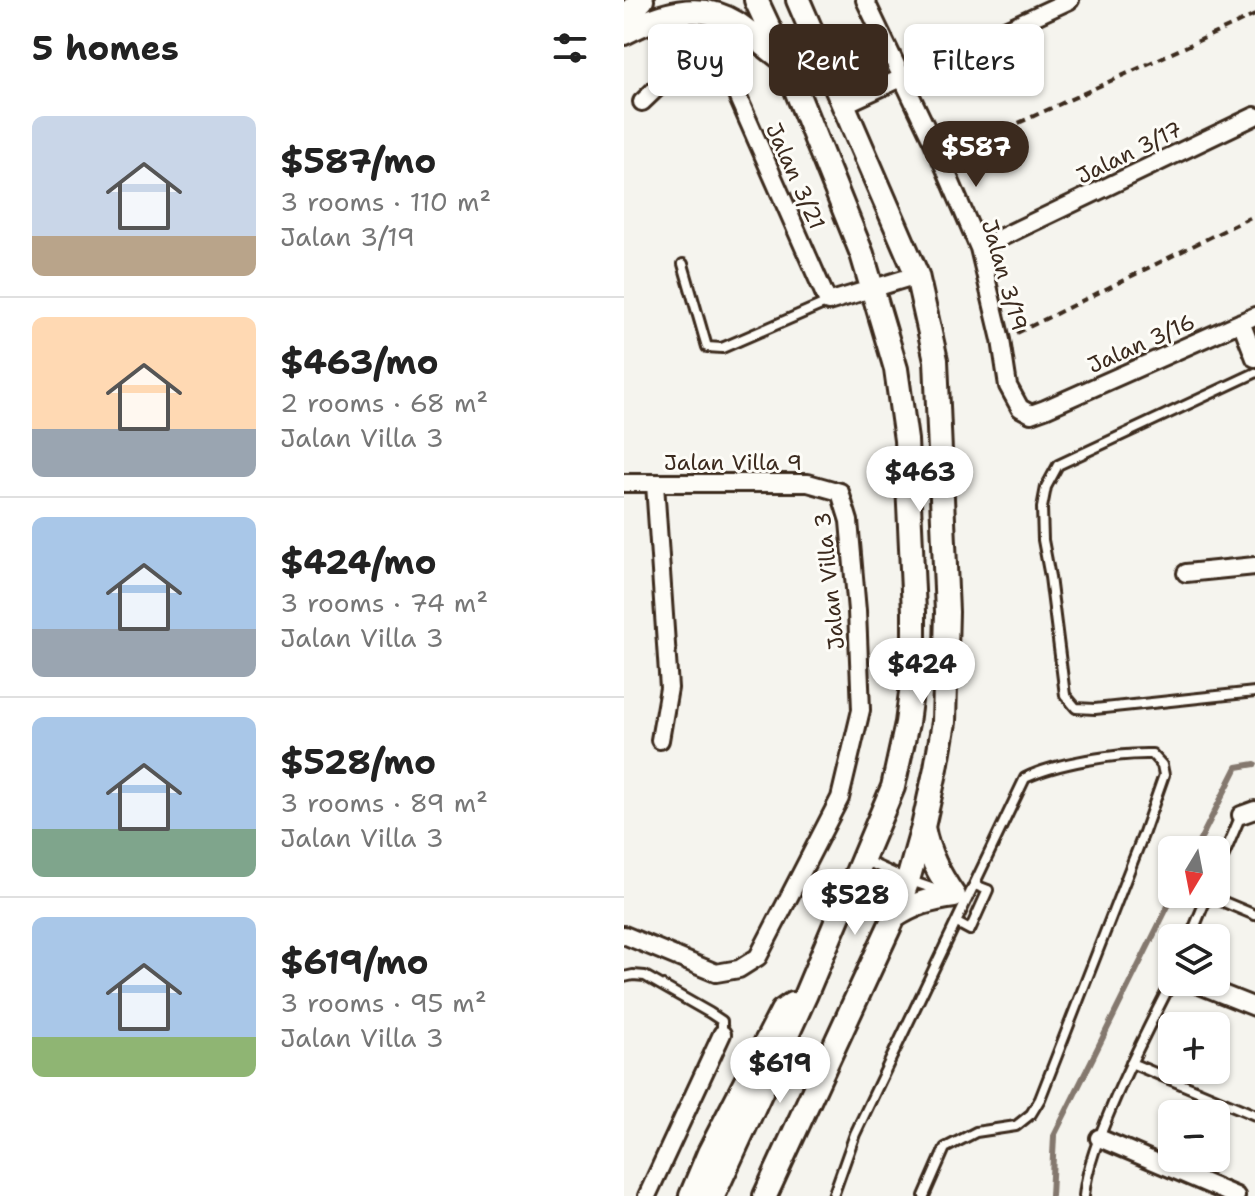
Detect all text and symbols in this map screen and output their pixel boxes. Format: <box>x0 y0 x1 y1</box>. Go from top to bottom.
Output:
chip: Buy <box>648 24 753 96</box>
chip: Rent <box>769 24 888 96</box>
chip: Filters <box>904 24 1044 96</box>
text: 5 homes <box>32 25 179 71</box>
icon: filters <box>548 26 592 70</box>
street label: Jalan 3/17 <box>1072 114 1187 190</box>
street label: Jalan 3/21 <box>759 118 832 234</box>
pin: $587 <box>929 121 1023 189</box>
text: $587 <box>941 129 1011 164</box>
text: $587/mo <box>280 138 436 184</box>
icon: home <box>96 148 192 244</box>
text: 3 rooms · 110 m² <box>280 184 491 219</box>
street label: Jalan 3/19 <box>975 216 1034 334</box>
text: Jalan 3/19 <box>280 219 415 254</box>
street label: Jalan 3/16 <box>1083 307 1199 380</box>
text: $463/mo <box>280 339 439 385</box>
icon: home <box>96 349 192 445</box>
text: 2 rooms · 68 m² <box>280 385 488 420</box>
text: Jalan Villa 3 <box>280 420 444 455</box>
pin: $463 <box>873 446 967 514</box>
street label: Jalan Villa 9 <box>664 448 802 477</box>
text: $463 <box>884 454 956 489</box>
street label: Jalan Villa 3 <box>808 511 851 651</box>
text: $424/mo <box>280 539 437 585</box>
icon: home <box>96 549 192 645</box>
text: 3 rooms · 74 m² <box>280 585 488 620</box>
text: Jalan Villa 3 <box>280 620 444 655</box>
pin: $424 <box>875 638 969 706</box>
text: $424 <box>887 646 957 681</box>
text: $528/mo <box>280 739 436 785</box>
icon: home <box>96 749 192 845</box>
text: 3 rooms · 89 m² <box>280 785 488 820</box>
text: Jalan Villa 3 <box>280 820 444 855</box>
north arrow <box>1158 836 1230 908</box>
map controls <box>1158 836 1230 1172</box>
pin: $528 <box>808 869 902 937</box>
text: $528 <box>820 877 890 912</box>
button: layers <box>1158 924 1230 996</box>
text: $619/mo <box>280 939 429 985</box>
icon: home <box>96 949 192 1045</box>
text: 3 rooms · 95 m² <box>280 985 487 1020</box>
button: + <box>1158 1012 1230 1084</box>
text: Jalan Villa 3 <box>280 1020 444 1055</box>
pin: $619 <box>733 1037 827 1105</box>
text: $619 <box>748 1045 812 1080</box>
button: − <box>1158 1100 1230 1172</box>

